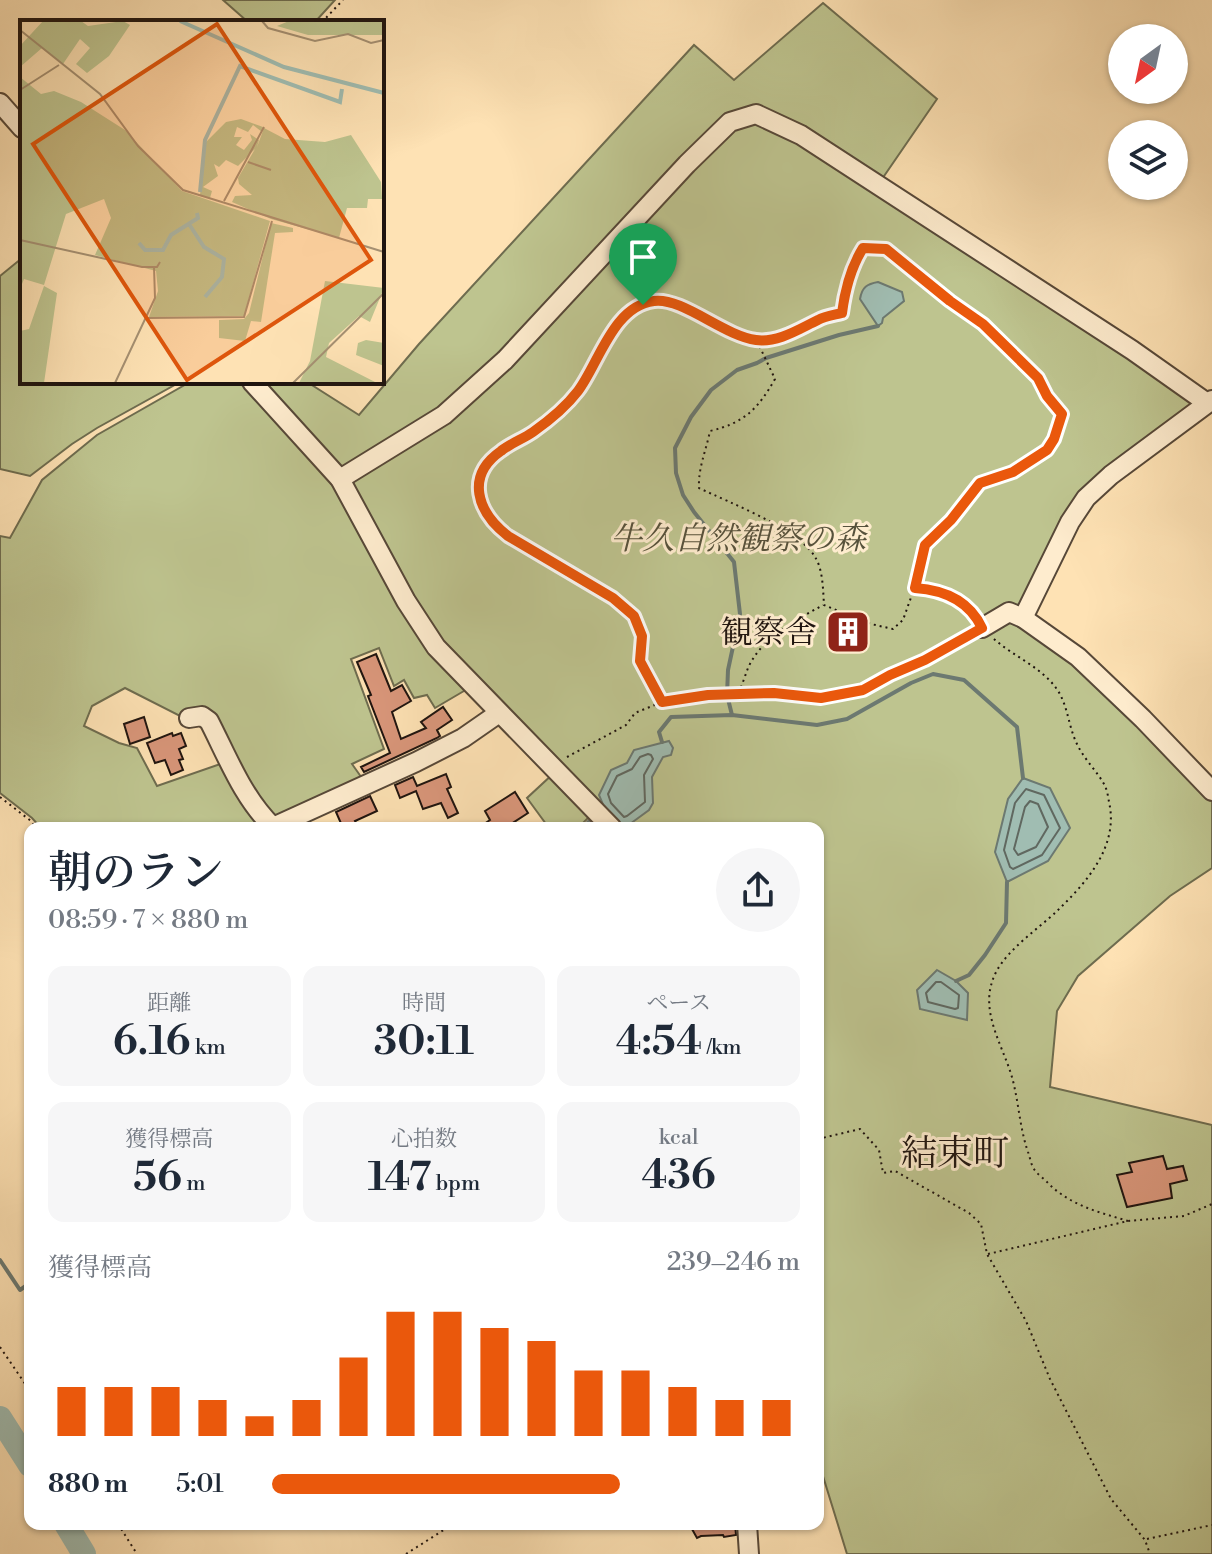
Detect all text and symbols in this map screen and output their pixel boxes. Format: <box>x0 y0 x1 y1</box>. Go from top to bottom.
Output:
inset map <box>20 20 384 384</box>
north arrow <box>1108 24 1188 104</box>
map controls <box>1108 24 1188 200</box>
button: layers <box>1108 120 1188 200</box>
pin <box>609 223 677 305</box>
icon: arrive <box>621 235 665 279</box>
park label: 牛久自然観察の森 <box>610 519 869 559</box>
building icon: 観察舎 <box>824 608 872 656</box>
place label: 観察舎 <box>721 613 817 653</box>
text: 朝のラン <box>48 846 224 901</box>
button: share <box>716 848 800 932</box>
text: 08:59 · 7 × 880 m <box>48 904 248 936</box>
text: 距離 <box>147 990 191 1017</box>
text: 時間 <box>402 990 446 1017</box>
text: ペース <box>646 990 711 1017</box>
text: 6.16 <box>113 1017 191 1067</box>
text: 30:11 <box>374 1017 474 1067</box>
text: 4:54 <box>616 1017 702 1067</box>
text: km <box>191 1034 226 1061</box>
text: /km <box>702 1034 742 1061</box>
text: kcal <box>659 1124 699 1151</box>
text: 獲得標高 <box>125 1126 213 1153</box>
text: 心拍数 <box>391 1126 457 1153</box>
district label: 結束町 <box>901 1132 1009 1177</box>
text: 436 <box>642 1151 716 1201</box>
text: 56 <box>133 1153 182 1203</box>
text: 147 <box>368 1153 431 1203</box>
text: m <box>182 1170 206 1197</box>
text: bpm <box>431 1170 480 1197</box>
text: 239–246 m <box>667 1246 800 1278</box>
text: 獲得標高 <box>48 1252 152 1284</box>
text: 880 m <box>48 1468 128 1500</box>
text: 5:01 <box>176 1468 224 1500</box>

